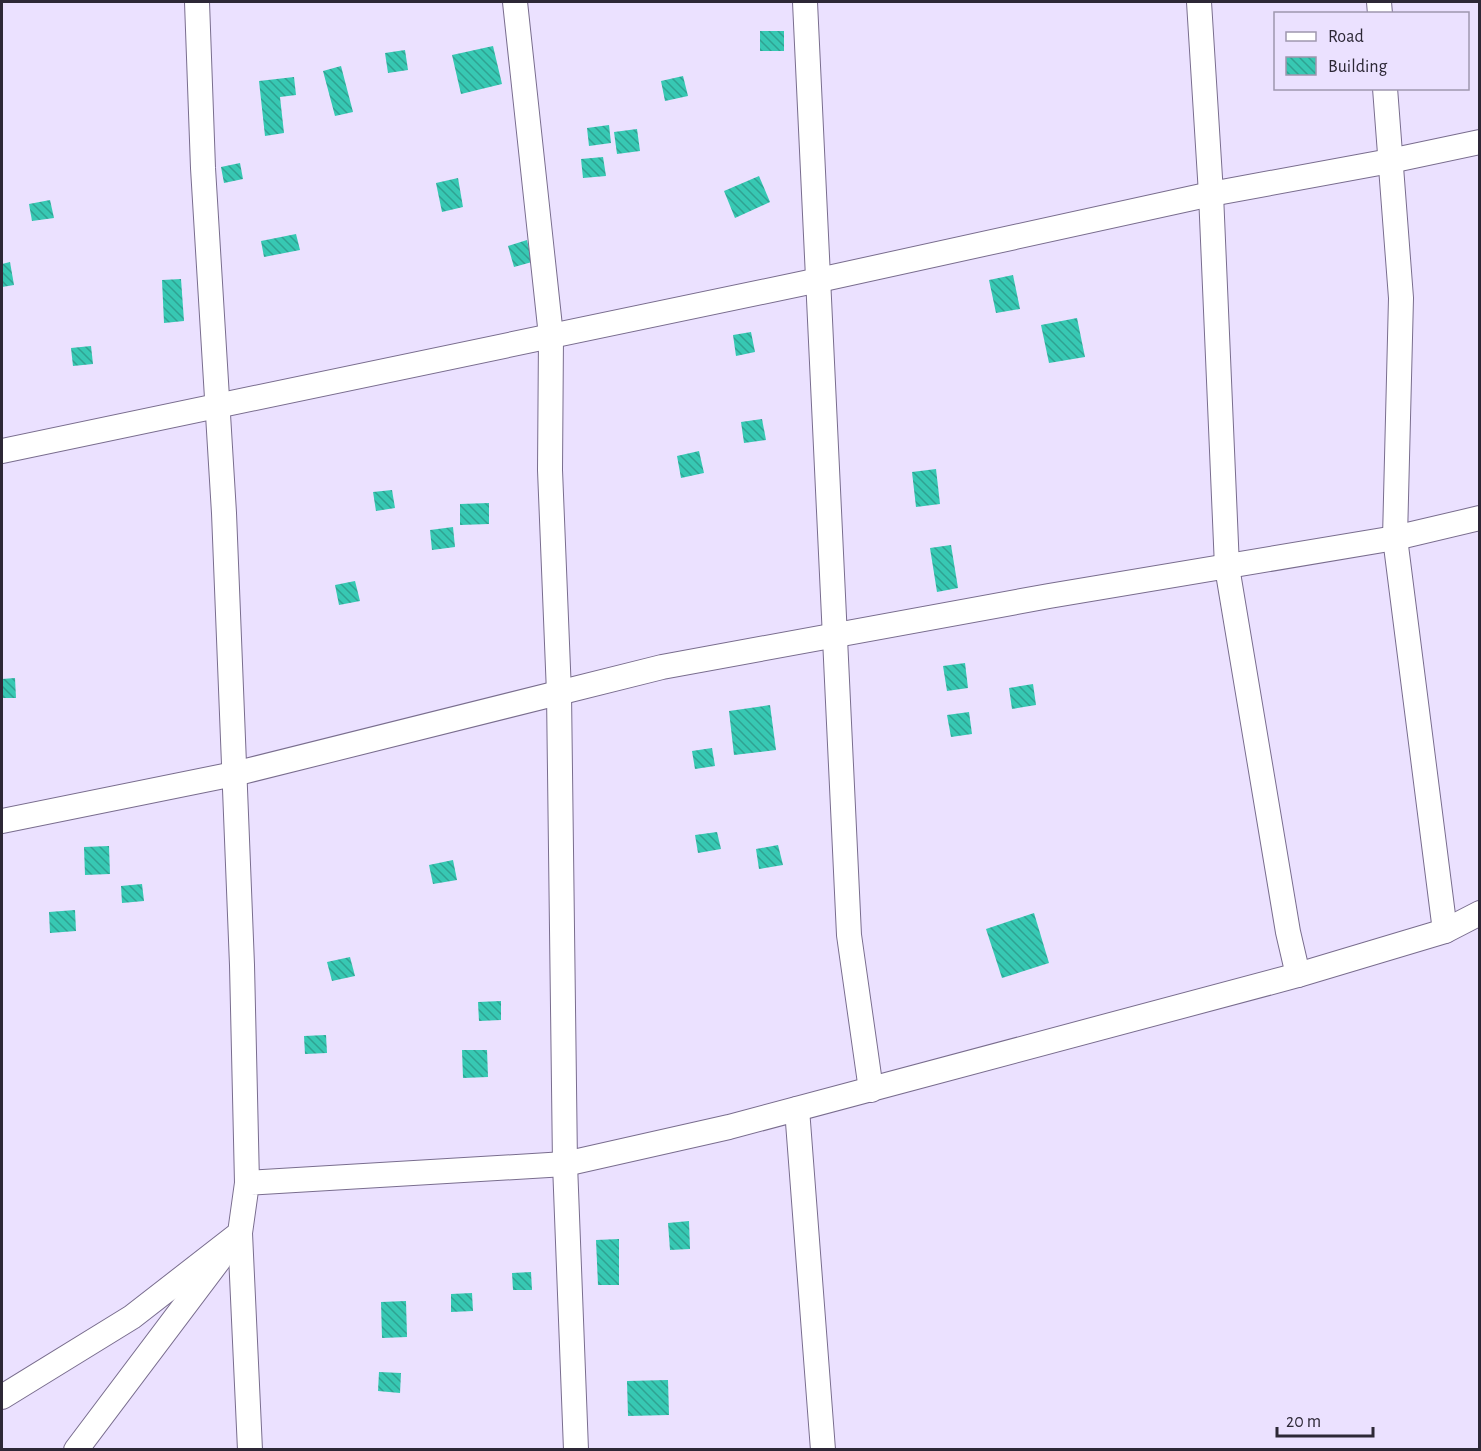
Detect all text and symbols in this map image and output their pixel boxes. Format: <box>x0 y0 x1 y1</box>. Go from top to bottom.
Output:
legend <box>1274 12 1469 90</box>
text: Road <box>1328 28 1364 46</box>
text: Building <box>1328 58 1388 76</box>
scale bar <box>1277 1400 1373 1438</box>
text: 20 m <box>1286 1413 1321 1431</box>

